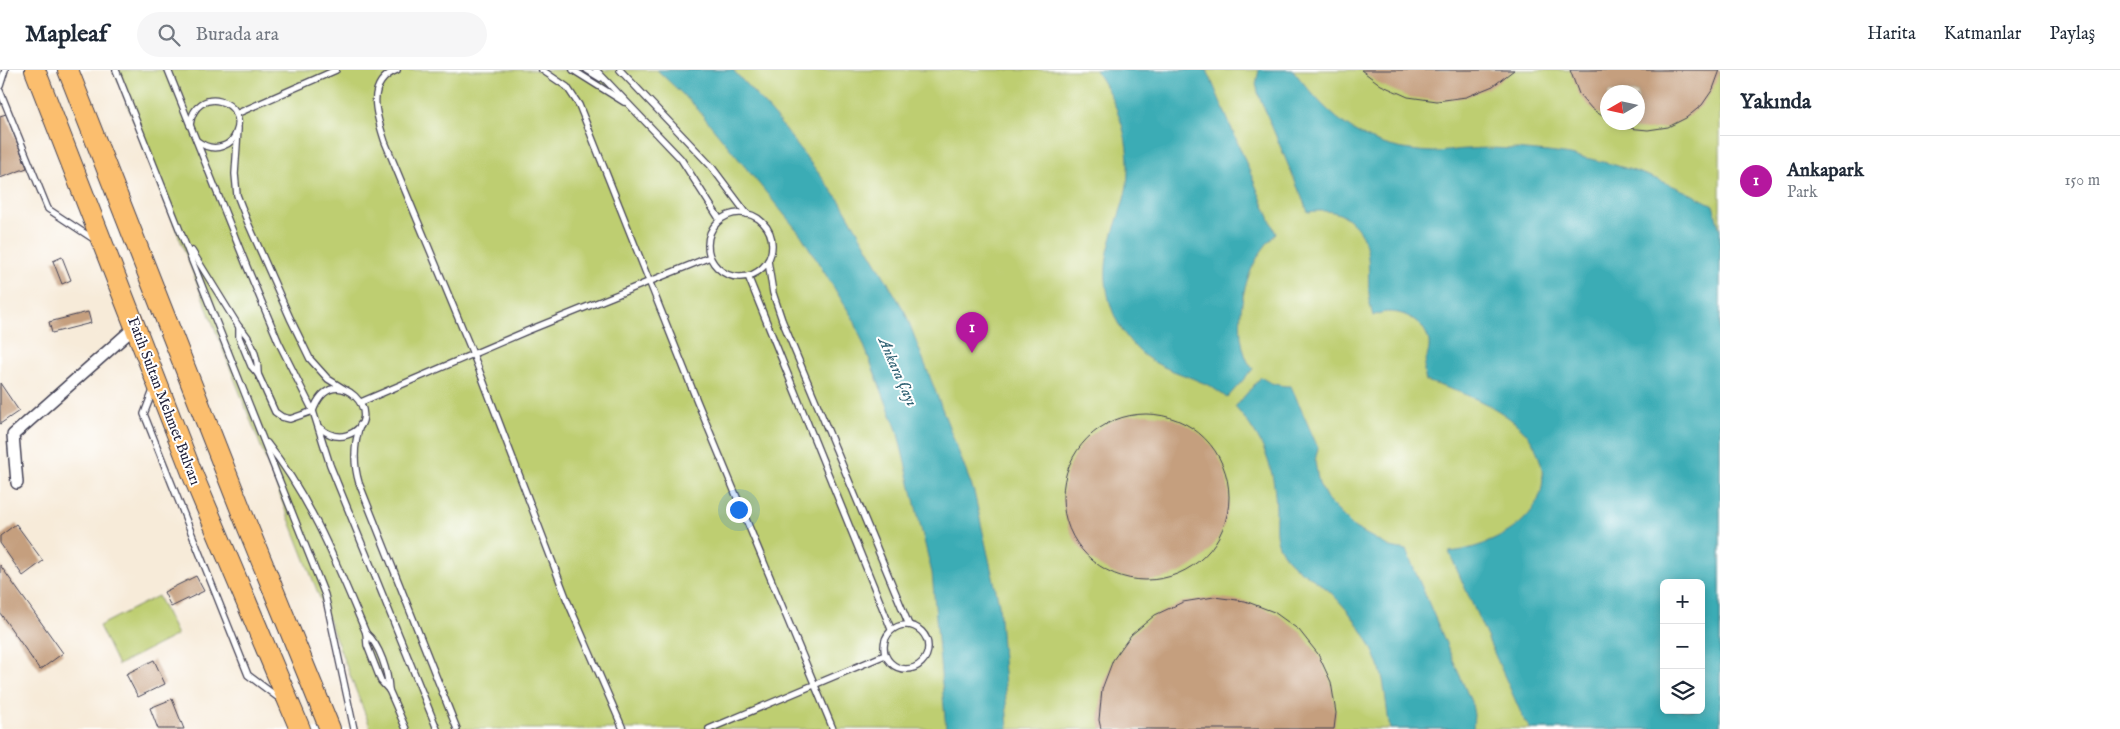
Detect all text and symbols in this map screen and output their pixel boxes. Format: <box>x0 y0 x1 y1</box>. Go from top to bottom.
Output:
search box <box>137 12 487 57</box>
text: Mapleaf <box>25 19 107 50</box>
icon: search <box>155 21 183 49</box>
text: Burada ara <box>195 23 279 47</box>
text: Harita <box>1867 23 1916 46</box>
text: Katmanlar <box>1944 23 2021 46</box>
text: Paylaş <box>2049 23 2095 46</box>
north arrow <box>1600 85 1645 130</box>
text: Yakında <box>1740 89 1811 116</box>
text: Ankapark <box>1787 159 1864 183</box>
text: 1 <box>1753 171 1759 191</box>
text: 150 m <box>2065 171 2100 191</box>
text: Park <box>1787 183 1817 203</box>
pin: 1 <box>956 312 988 353</box>
street label: Fatih Sultan Mehmet Bulvarı <box>123 314 205 488</box>
water label: Ankara Çayı <box>872 333 921 410</box>
your location <box>726 497 752 523</box>
map controls <box>1660 579 1705 714</box>
button: + <box>1660 579 1705 624</box>
button: − <box>1660 624 1705 669</box>
button: layers <box>1660 669 1705 714</box>

